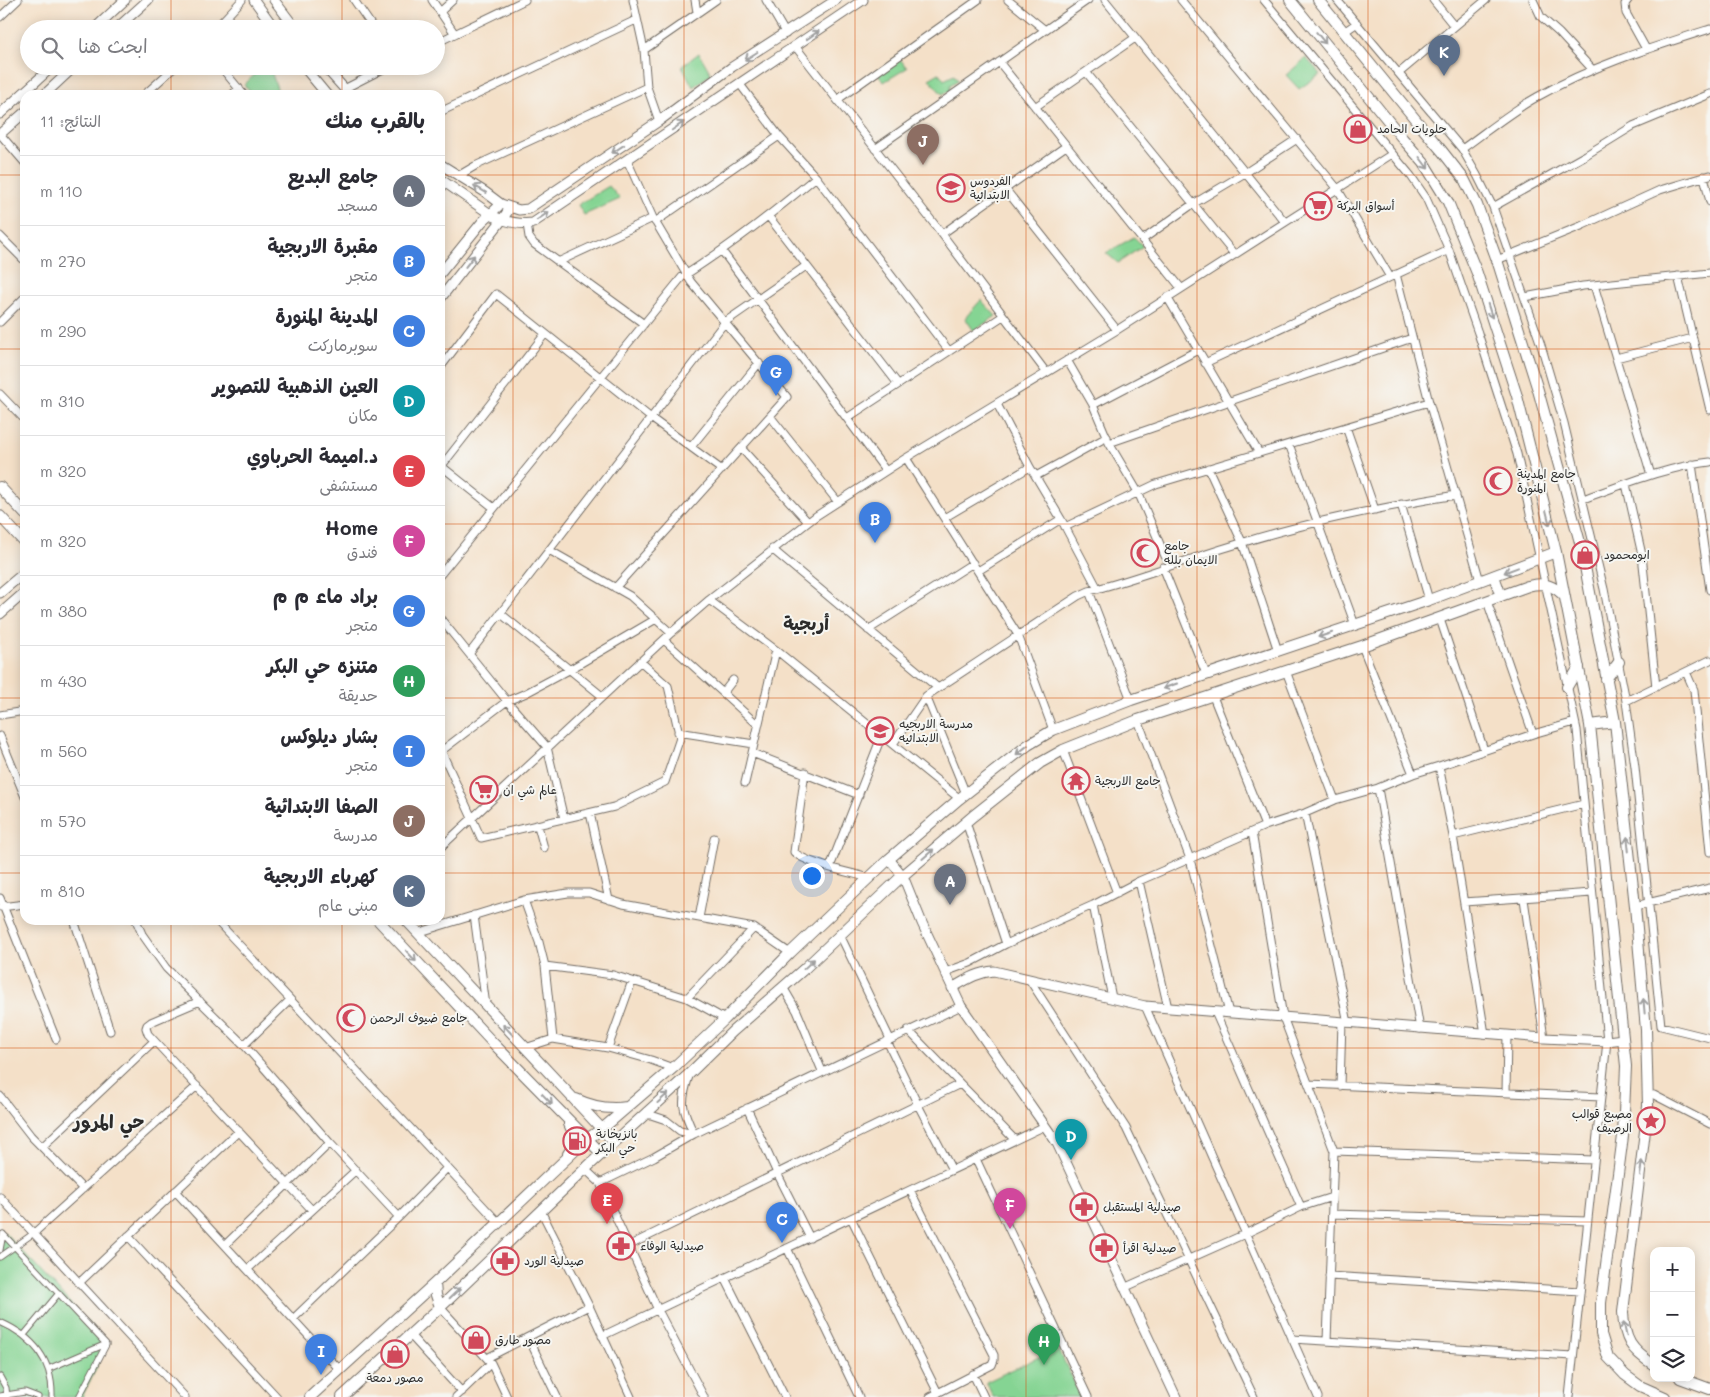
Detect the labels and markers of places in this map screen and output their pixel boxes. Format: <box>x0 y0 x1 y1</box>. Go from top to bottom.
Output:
pin: K <box>1428 35 1460 76</box>
shop icon: حلويات الحامد <box>1343 114 1373 144</box>
place label: حلويات الحامد <box>1377 120 1447 137</box>
pin: J <box>907 124 939 165</box>
place label: الفردوس الابتدائية <box>970 172 1011 203</box>
school or university icon: الفردوس الابتدائية <box>936 173 966 203</box>
supermarket icon: أسواق البركة <box>1303 191 1333 221</box>
place label: أسواق البركة <box>1337 197 1394 214</box>
pin: G <box>760 355 792 396</box>
place label: جامع المدينة المنورة <box>1517 465 1576 496</box>
mosque icon: جامع المدينة المنورة <box>1483 466 1513 496</box>
pin: B <box>859 502 891 543</box>
place label: جامع الايمان بلله <box>1164 537 1217 568</box>
mosque icon: جامع الايمان بلله <box>1130 538 1160 568</box>
shop icon: ابومحمود <box>1570 540 1600 570</box>
place label: ابومحمود <box>1604 546 1650 563</box>
place label: مدرسة الاربجيه الابتدائيه <box>899 715 973 746</box>
school or university icon: مدرسة الاربجيه الابتدائيه <box>865 716 895 746</box>
temple icon: جامع الاربجية <box>1061 766 1091 796</box>
place label: جامع الاربجية <box>1095 772 1161 790</box>
supermarket icon: عالم شي ان <box>469 775 499 805</box>
place label: عالم شي ان <box>503 781 557 801</box>
pin: A <box>934 864 966 905</box>
mosque icon: جامع ضيوف الرحمن <box>336 1003 366 1033</box>
place label: جامع ضيوف الرحمن <box>370 1009 467 1027</box>
place label: مصبع قوالب الرصيف <box>1572 1105 1632 1135</box>
place icon: مصبع قوالب الرصيف <box>1636 1106 1666 1136</box>
pin: D <box>1055 1119 1087 1160</box>
place label: بانزيخانة حي البكر <box>595 1125 638 1159</box>
fuel station icon: بانزيخانة حي البكر <box>562 1126 592 1156</box>
pin: E <box>591 1183 623 1224</box>
pin: F <box>994 1188 1026 1229</box>
pharmacy icon: صيدلية المستقبل <box>1069 1192 1099 1222</box>
place label: صيدلية المستقبل <box>1103 1198 1181 1215</box>
pin: C <box>766 1202 798 1243</box>
pharmacy icon: صيدلية الوفاء <box>606 1231 636 1261</box>
pharmacy icon: صيدلية اقرأ <box>1089 1233 1119 1263</box>
place label: صيدلية الوفاء <box>640 1237 704 1254</box>
place label: صيدلية اقرأ <box>1123 1239 1176 1255</box>
pharmacy icon: صيدلية الورد <box>490 1246 520 1276</box>
place label: صيدلية الورد <box>524 1252 584 1268</box>
pin: H <box>1028 1324 1060 1365</box>
shop icon: مصور طارق <box>461 1325 491 1355</box>
place label: مصور طارق <box>495 1331 551 1347</box>
pin: I <box>305 1334 337 1375</box>
shop icon: مصور دمعة <box>380 1339 410 1369</box>
place label: مصور دمعة <box>366 1369 424 1385</box>

